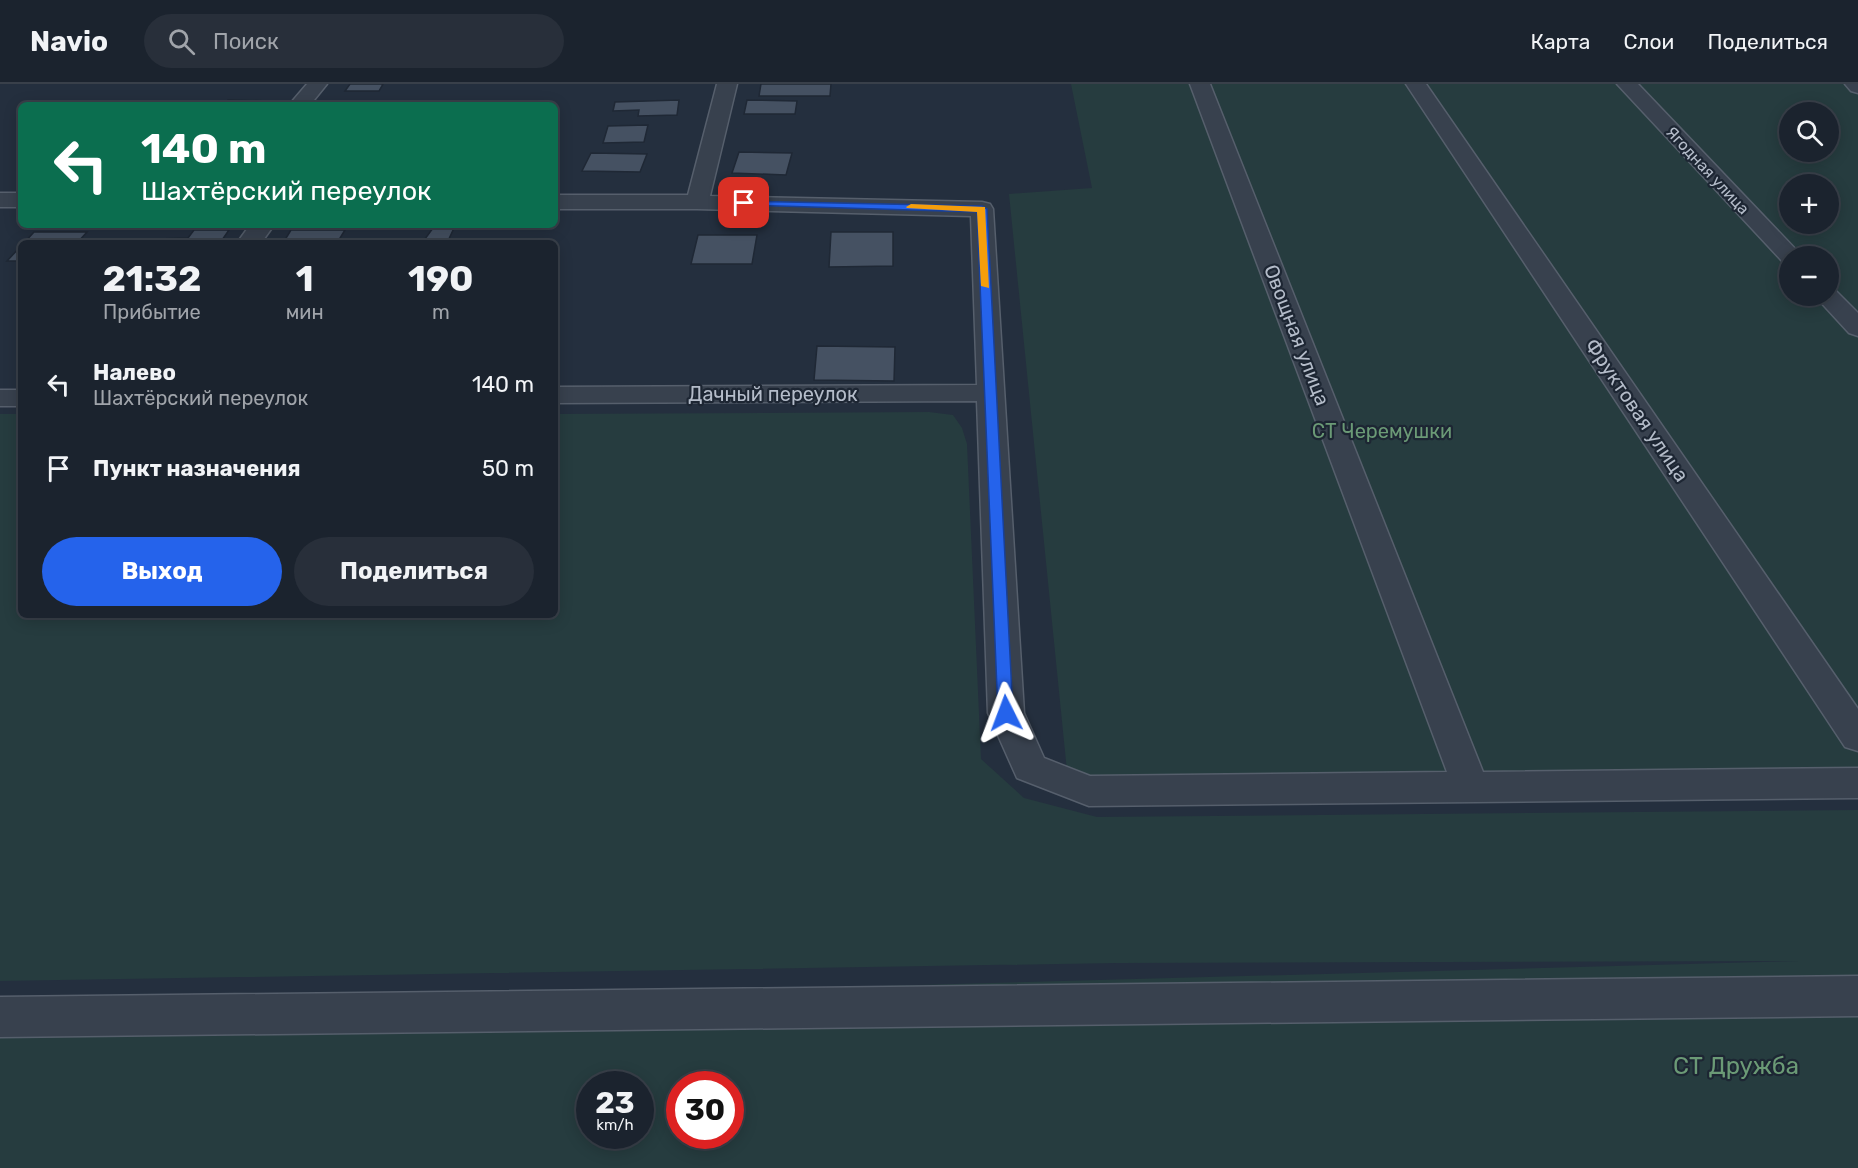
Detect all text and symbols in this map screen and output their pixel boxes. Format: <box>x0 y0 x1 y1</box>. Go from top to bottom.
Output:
search box <box>144 14 564 68</box>
text: Navio <box>30 25 108 58</box>
icon: search <box>165 25 198 58</box>
text: Поиск <box>213 28 279 55</box>
text: Карта <box>1530 29 1590 54</box>
text: Слои <box>1623 29 1674 54</box>
text: Поделиться <box>1707 29 1828 54</box>
map controls <box>1779 102 1839 306</box>
button: search <box>1779 102 1839 162</box>
street label: Ягодная улица <box>1662 122 1753 218</box>
text: 140 m <box>141 124 267 174</box>
icon: left <box>42 126 120 204</box>
button: + <box>1779 174 1839 234</box>
text: Шахтёрский переулок <box>141 175 432 207</box>
pin <box>718 177 769 228</box>
icon: arrive <box>727 186 760 219</box>
button: − <box>1779 246 1839 306</box>
text: 21:32 <box>102 257 201 300</box>
text: 1 <box>296 257 314 300</box>
text: 190 <box>408 257 474 300</box>
street label: Овощная улица <box>1259 261 1335 409</box>
text: Прибытие <box>103 300 201 324</box>
text: мин <box>286 300 324 324</box>
text: m <box>432 300 450 324</box>
street label: Фруктовая улица <box>1580 334 1694 486</box>
text: Налево <box>93 359 176 386</box>
icon: left <box>42 368 75 401</box>
text: 140 m <box>472 371 534 398</box>
street label: Дачный переулок <box>688 382 858 406</box>
text: Шахтёрский переулок <box>93 386 308 410</box>
park label: СТ Черемушки <box>1312 419 1452 443</box>
icon: arrive <box>42 452 75 485</box>
text: Пункт назначения <box>93 455 301 482</box>
text: 50 m <box>482 455 534 482</box>
button: Выход <box>42 537 282 606</box>
button: Поделиться <box>294 537 534 606</box>
position arrow <box>974 681 1038 745</box>
park label: СТ Дружба <box>1673 1052 1799 1080</box>
speed limit sign: 30 <box>666 1071 744 1149</box>
text: 23 <box>595 1085 635 1121</box>
text: km/h <box>596 1116 634 1134</box>

